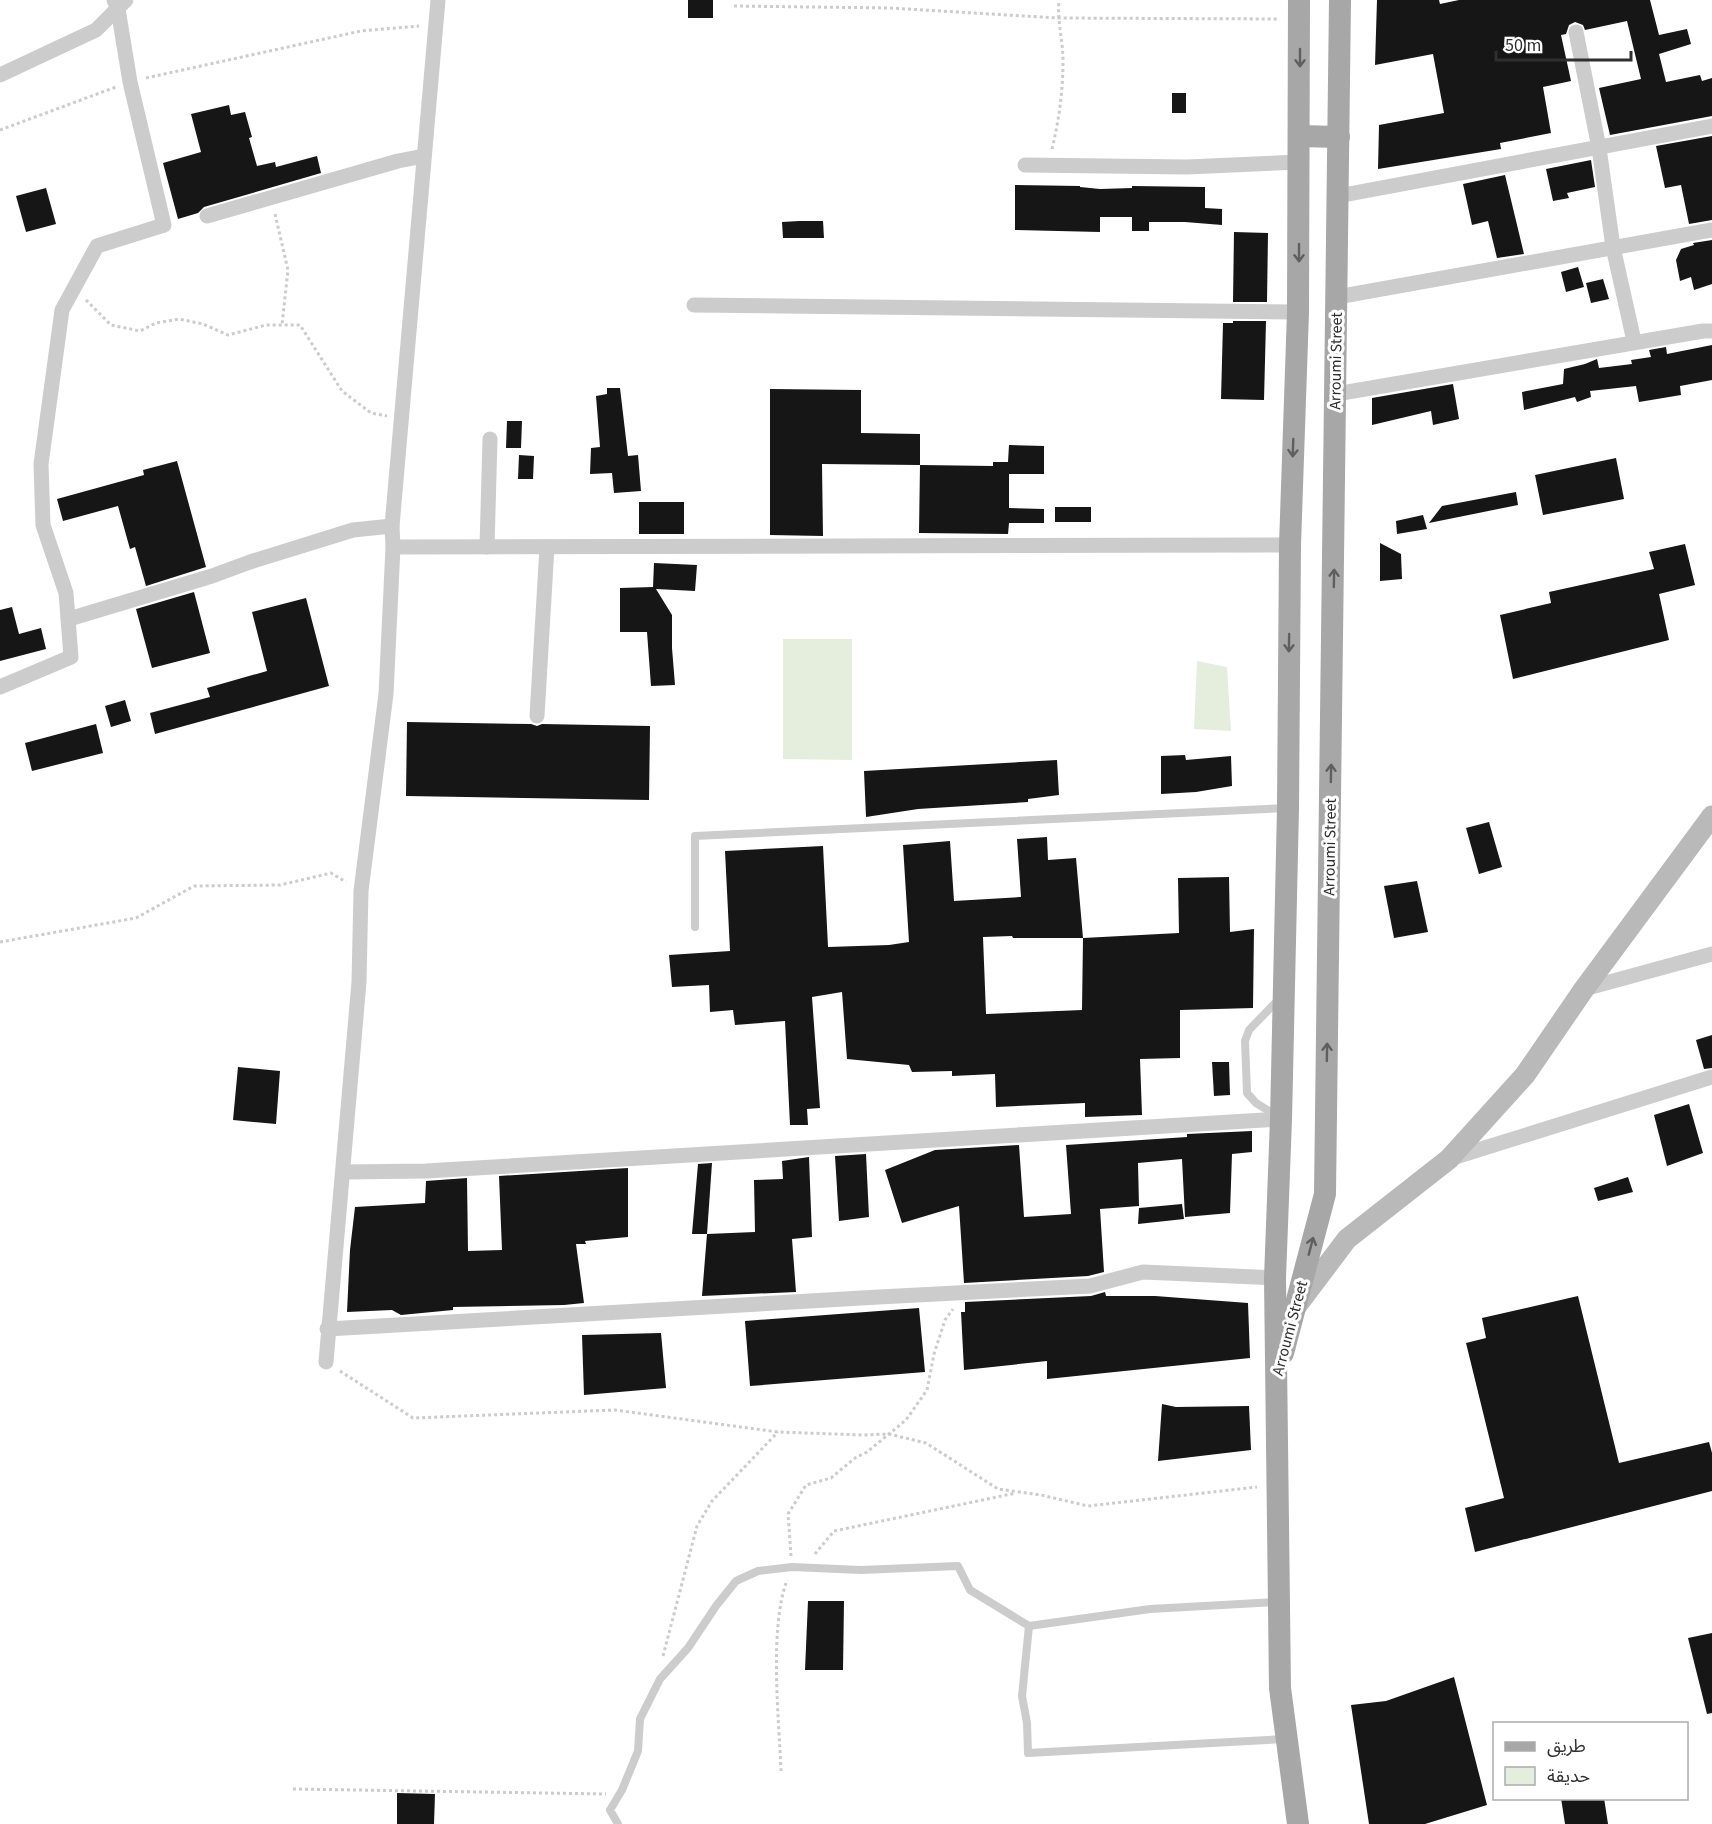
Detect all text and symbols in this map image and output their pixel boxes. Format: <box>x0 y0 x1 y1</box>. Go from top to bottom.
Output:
scale bar <box>1496 24 1631 62</box>
text: 50 m <box>1505 33 1541 58</box>
one-way arrow <box>1294 48 1306 68</box>
one-way arrow <box>1293 243 1304 263</box>
street label: Arroumi Street <box>1324 311 1348 410</box>
one-way arrow <box>1288 438 1299 458</box>
one-way arrow <box>1328 569 1339 589</box>
one-way arrow <box>1283 633 1295 653</box>
one-way arrow <box>1325 764 1337 784</box>
street label: Arroumi Street <box>1318 797 1342 896</box>
one-way arrow <box>1321 1043 1333 1063</box>
one-way arrow <box>1306 1236 1318 1255</box>
street label: Arroumi Street <box>1267 1277 1313 1378</box>
legend <box>1493 1722 1688 1800</box>
text: طريق <box>1547 1734 1586 1759</box>
text: حديقة <box>1547 1764 1590 1789</box>

